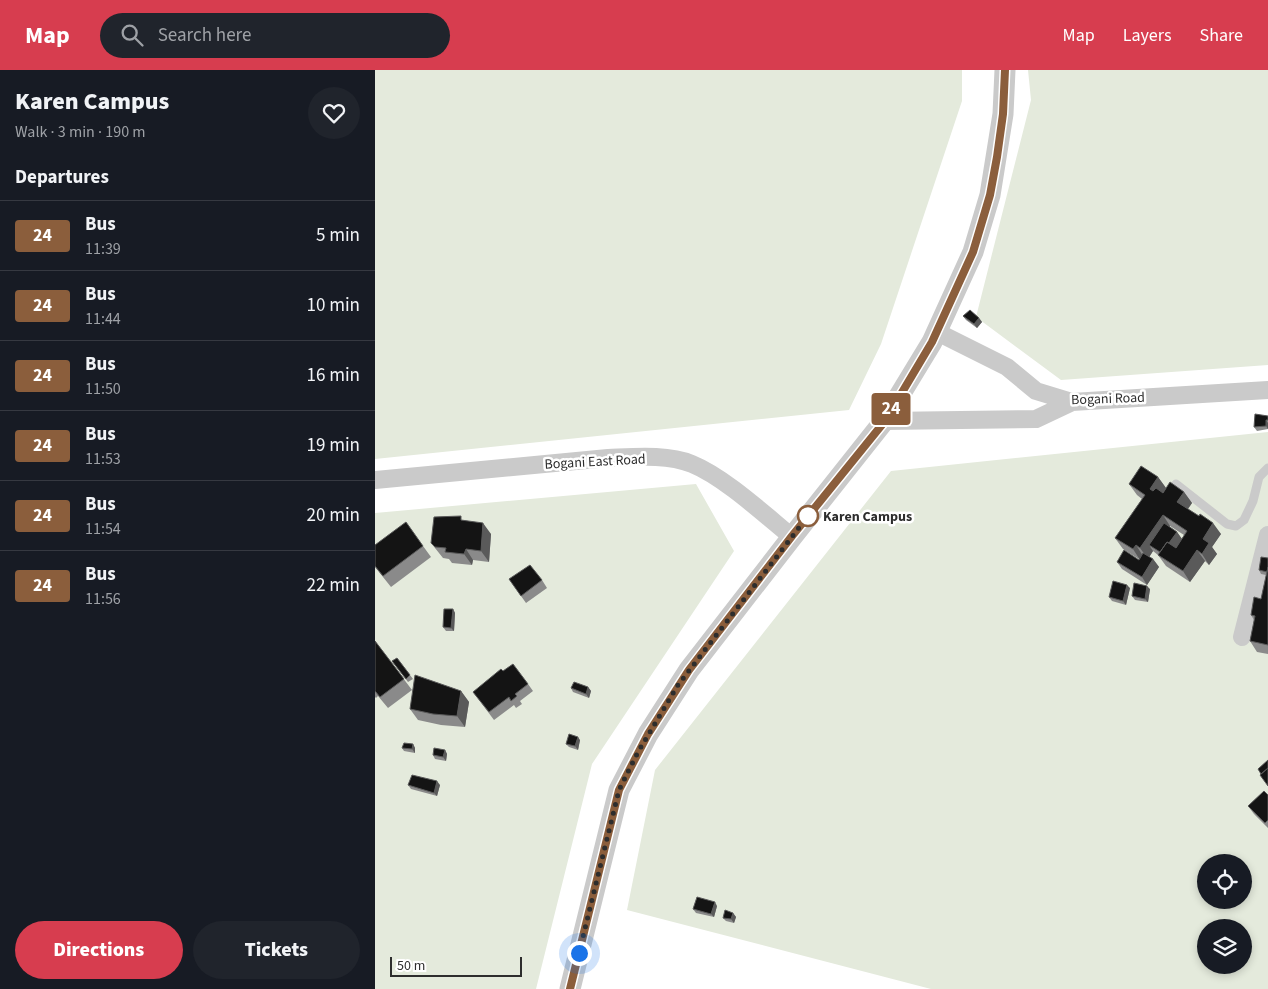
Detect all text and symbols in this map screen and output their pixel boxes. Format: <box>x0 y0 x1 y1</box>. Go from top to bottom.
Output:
search box <box>100 13 450 58</box>
text: Map <box>25 18 70 53</box>
icon: search <box>118 21 146 49</box>
text: Search here <box>158 22 251 49</box>
text: Map <box>1063 23 1095 48</box>
text: Layers <box>1123 23 1172 48</box>
text: Share <box>1200 23 1243 48</box>
text: Karen Campus <box>15 84 169 119</box>
button: heart <box>308 87 360 139</box>
text: Walk · 3 min · 190 m <box>15 121 146 143</box>
text: Departures <box>15 164 109 191</box>
text: Bus <box>85 211 116 238</box>
text: 5 min <box>316 222 360 249</box>
text: 24 <box>33 223 52 248</box>
text: 11:39 <box>85 238 121 260</box>
text: Bus <box>85 281 116 308</box>
text: 10 min <box>306 292 360 319</box>
text: 24 <box>33 293 52 318</box>
text: 11:44 <box>85 308 121 330</box>
text: Bus <box>85 351 116 378</box>
text: 16 min <box>306 362 360 389</box>
text: 24 <box>33 363 52 388</box>
text: 11:50 <box>85 378 121 400</box>
street label: Bogani Road <box>1071 388 1145 410</box>
line badge: 24 <box>869 393 913 425</box>
text: 24 <box>881 396 901 421</box>
text: Bus <box>85 421 116 448</box>
text: 19 min <box>306 432 360 459</box>
text: 24 <box>33 433 52 458</box>
text: 11:53 <box>85 448 121 470</box>
street label: Bogani East Road <box>544 449 646 475</box>
text: Bus <box>85 491 116 518</box>
text: 20 min <box>306 502 360 529</box>
text: 24 <box>33 503 52 528</box>
marker: Karen Campus <box>797 505 819 527</box>
place label: Karen Campus <box>823 507 912 527</box>
text: 11:54 <box>85 518 121 540</box>
text: Bus <box>85 561 116 588</box>
text: 22 min <box>306 572 360 599</box>
text: 24 <box>33 573 52 598</box>
text: 11:56 <box>85 588 121 610</box>
map controls <box>1197 854 1252 974</box>
button: locate <box>1197 854 1252 909</box>
button: layers <box>1197 919 1252 974</box>
button: Directions <box>15 921 183 979</box>
button: Tickets <box>193 921 360 979</box>
your location <box>567 941 592 966</box>
scale bar <box>390 954 523 977</box>
text: 50 m <box>397 956 425 976</box>

